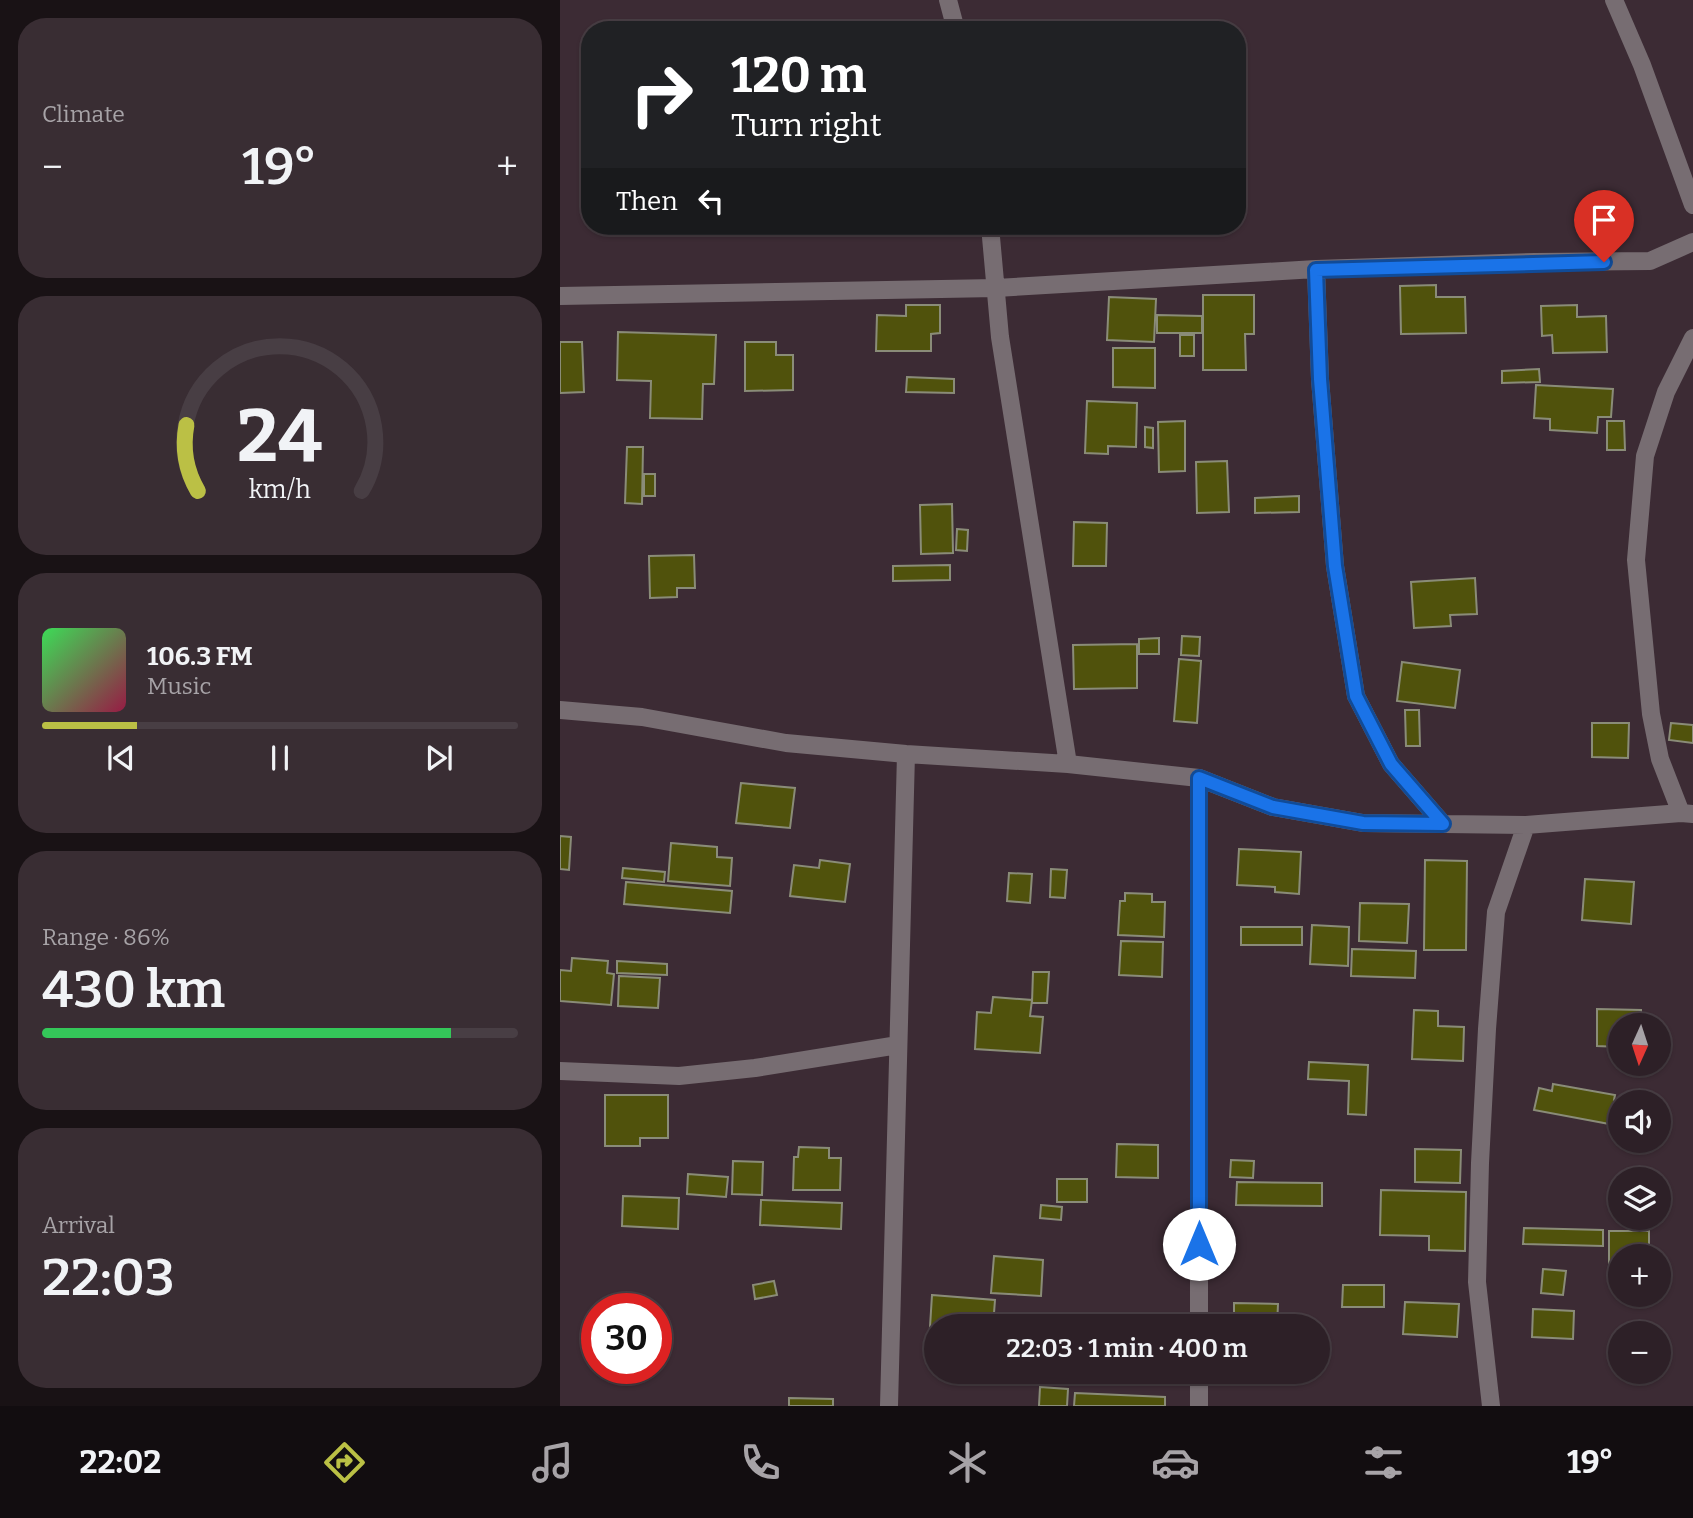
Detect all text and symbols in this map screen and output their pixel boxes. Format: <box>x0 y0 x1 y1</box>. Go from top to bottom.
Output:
text: 120 m <box>731 46 866 105</box>
icon: right <box>616 49 707 140</box>
text: Climate <box>42 100 125 128</box>
text: Turn right <box>731 106 882 144</box>
text: 19° <box>242 135 317 198</box>
text: − <box>42 144 63 190</box>
text: + <box>496 144 518 190</box>
icon: left <box>692 182 730 220</box>
text: Then <box>616 186 678 217</box>
pin <box>1574 190 1634 262</box>
icon: arrive <box>1585 201 1623 239</box>
text: 24 <box>237 394 323 481</box>
text: km/h <box>249 475 311 505</box>
text: 106.3 FM <box>147 641 253 672</box>
text: Music <box>147 672 211 700</box>
icon: previous <box>102 739 140 777</box>
icon: pause <box>261 739 299 777</box>
icon: next <box>420 739 458 777</box>
text: Range · 86% <box>42 923 170 951</box>
text: 430 km <box>42 958 225 1021</box>
north arrow <box>1608 1013 1671 1076</box>
map controls <box>1608 1013 1671 1384</box>
button: sound <box>1608 1090 1671 1153</box>
button: layers <box>1608 1167 1671 1230</box>
position arrow <box>1162 1207 1236 1281</box>
text: Arrival <box>42 1211 115 1239</box>
button: + <box>1608 1244 1671 1307</box>
text: 22:03 <box>42 1246 175 1309</box>
speed limit sign: 30 <box>581 1293 672 1384</box>
button: − <box>1608 1321 1671 1384</box>
text: 22:03 · 1 min · 400 m <box>1006 1333 1248 1364</box>
icon: directions <box>320 1438 369 1487</box>
icon: music <box>528 1438 577 1487</box>
icon: phone <box>736 1438 785 1487</box>
icon: climate <box>943 1438 992 1487</box>
icon: car <box>1151 1438 1200 1487</box>
icon: filters <box>1359 1438 1408 1487</box>
text: 22:02 <box>79 1443 161 1481</box>
text: 19° <box>1567 1443 1614 1481</box>

